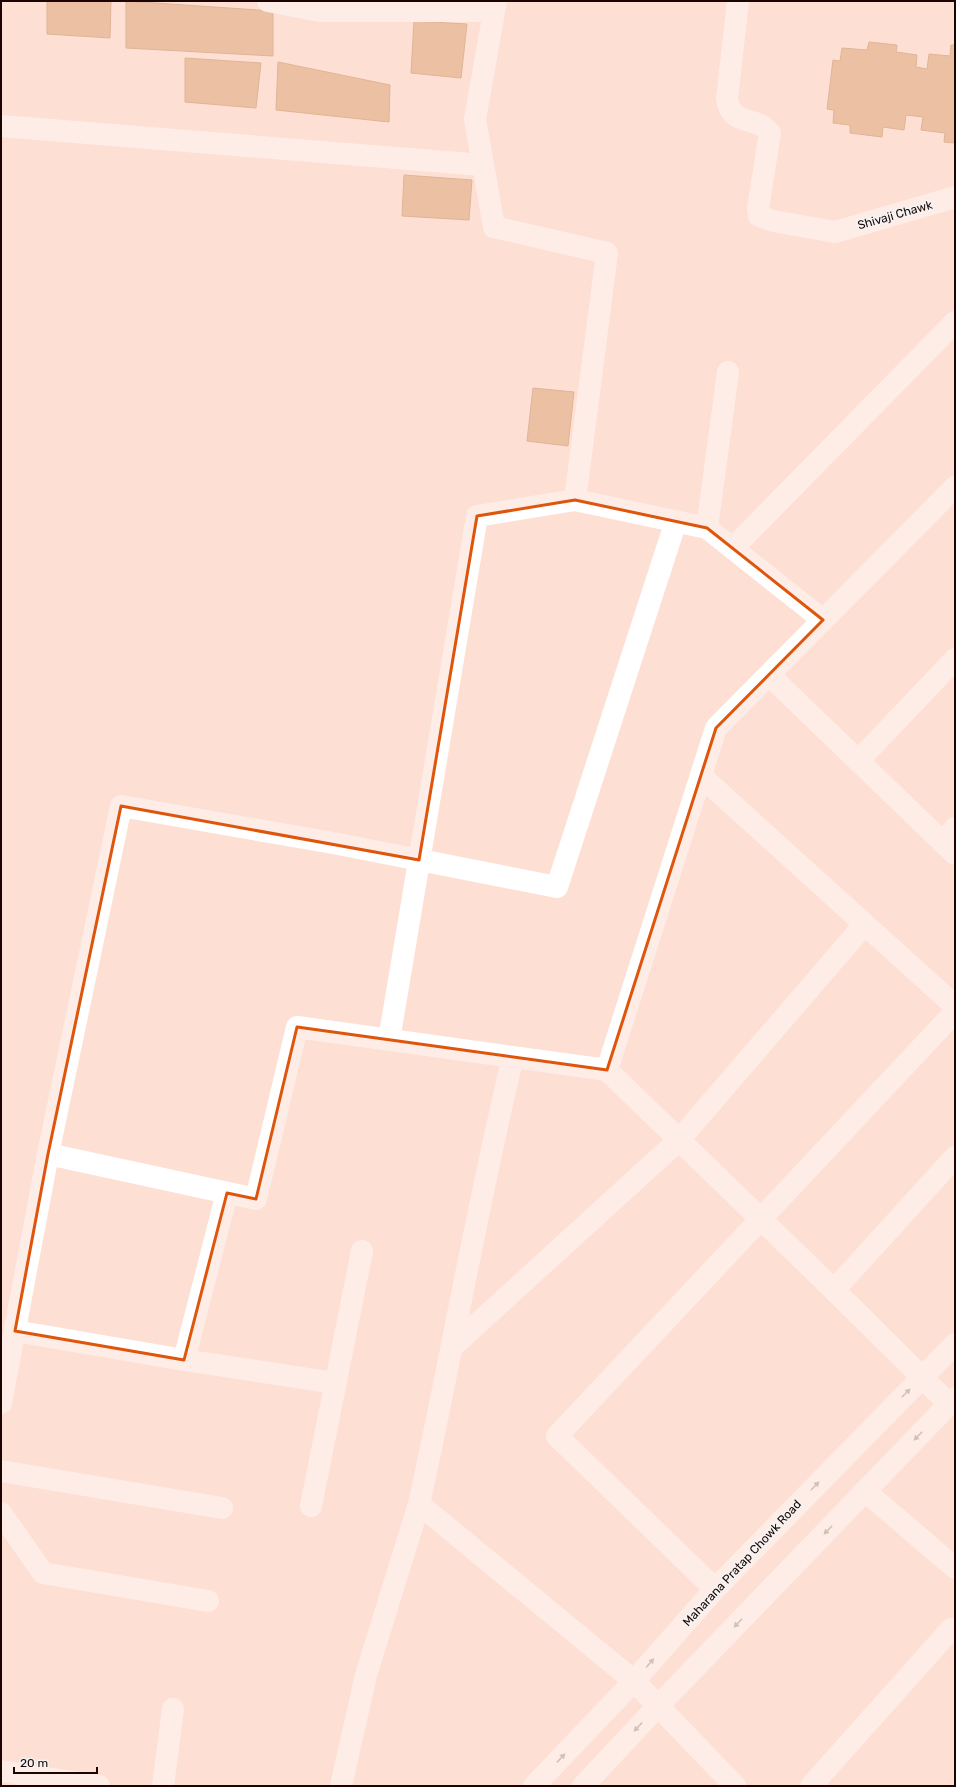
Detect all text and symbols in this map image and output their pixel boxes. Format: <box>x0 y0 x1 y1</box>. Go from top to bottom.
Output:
street label: Shivaji Chawk <box>856 197 935 232</box>
one-way arrow <box>901 1388 911 1398</box>
one-way arrow <box>913 1431 923 1441</box>
one-way arrow <box>810 1481 820 1491</box>
street label: Maharana Pratap Chowk Road <box>680 1497 804 1629</box>
one-way arrow <box>823 1525 833 1535</box>
one-way arrow <box>733 1618 742 1628</box>
one-way arrow <box>645 1658 655 1668</box>
one-way arrow <box>633 1722 643 1732</box>
scale bar <box>14 1749 97 1775</box>
one-way arrow <box>556 1753 566 1763</box>
text: 20 m <box>20 1756 48 1770</box>

